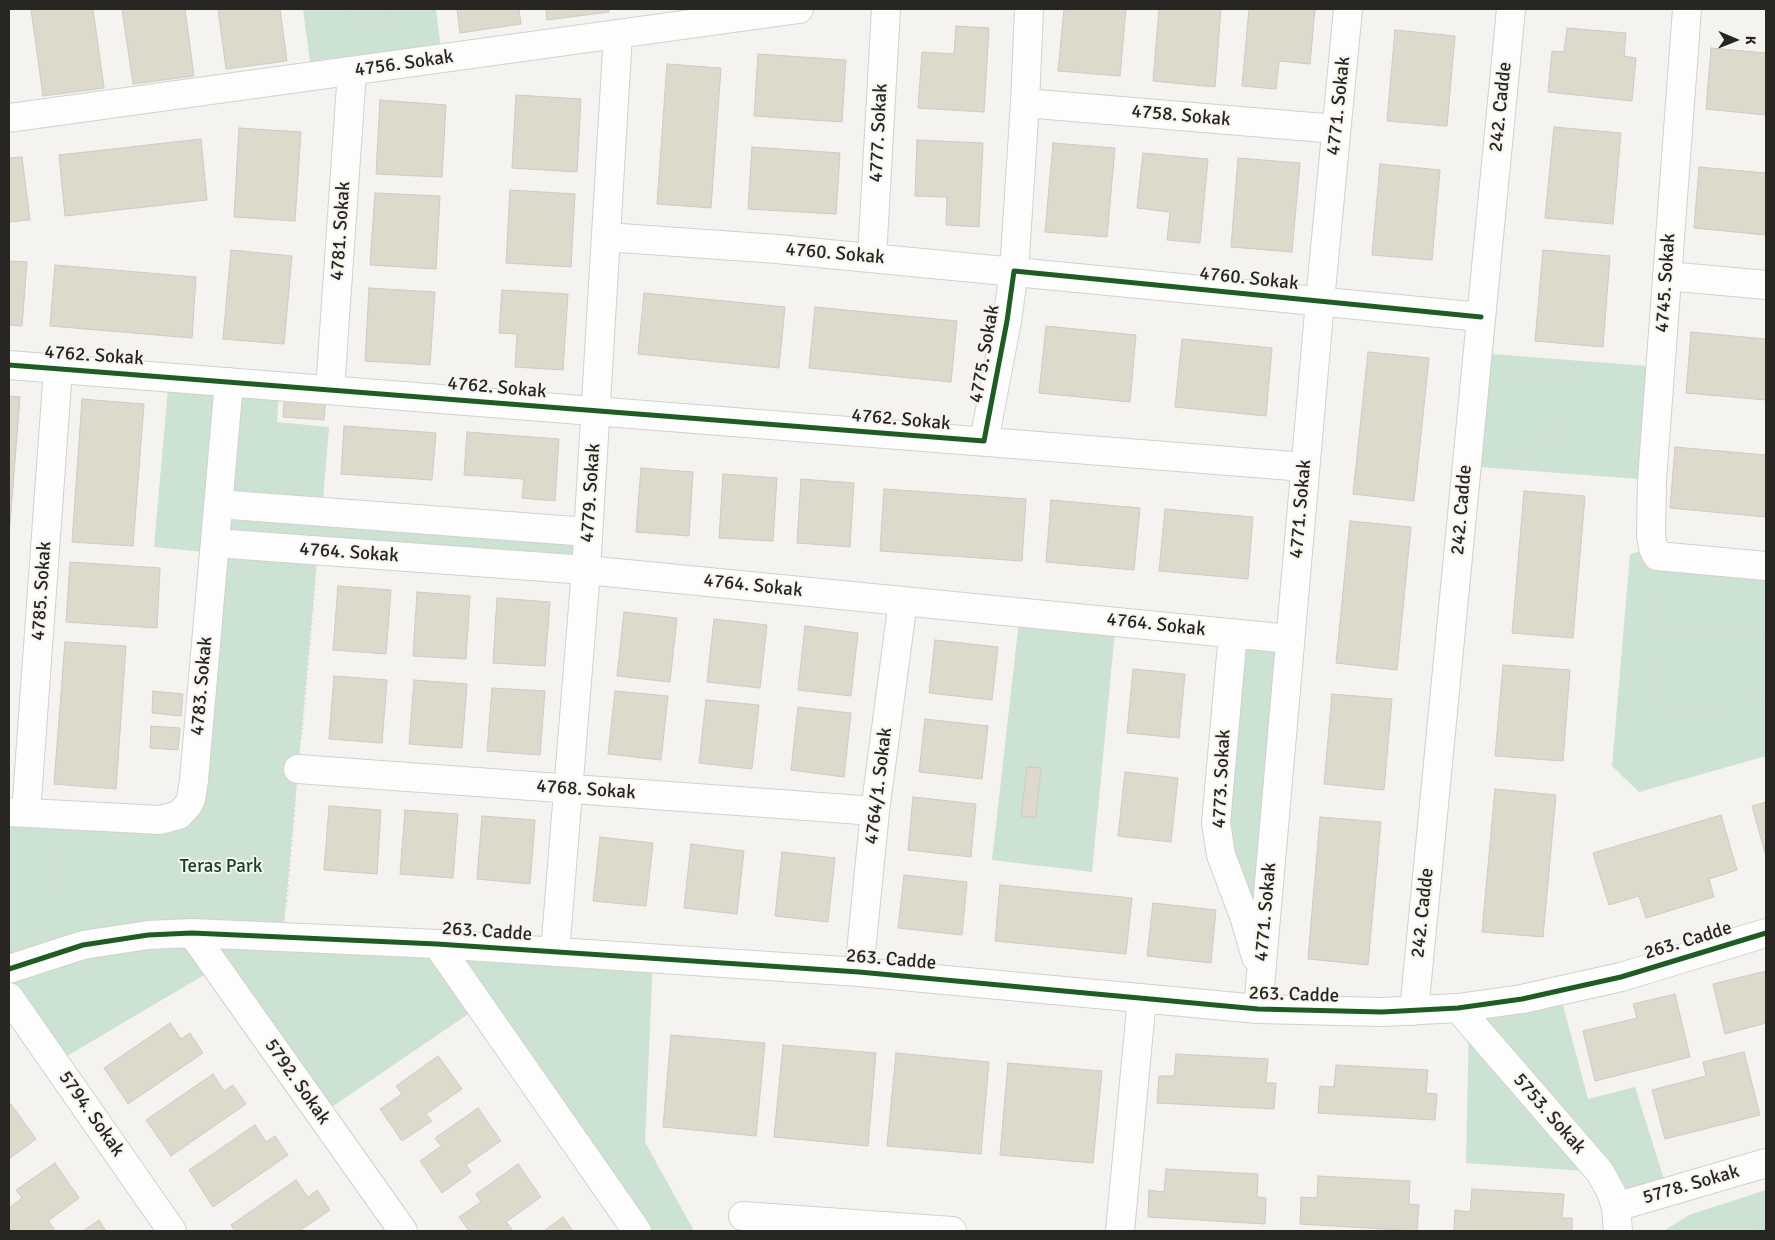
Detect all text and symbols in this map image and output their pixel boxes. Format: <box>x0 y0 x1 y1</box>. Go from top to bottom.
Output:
north arrow <box>1710 15 1760 65</box>
text: K <box>1742 36 1759 45</box>
street label: 4756. Sokak <box>353 46 455 82</box>
street label: 4771. Sokak <box>1322 55 1356 157</box>
street label: 242. Cadde <box>1485 61 1517 153</box>
street label: 4777. Sokak <box>865 83 893 183</box>
street label: 4758. Sokak <box>1131 100 1231 132</box>
street label: 4781. Sokak <box>326 181 356 281</box>
street label: 4745. Sokak <box>1651 233 1681 333</box>
street label: 4760. Sokak <box>785 238 885 270</box>
street label: 4760. Sokak <box>1198 262 1300 296</box>
street label: 4775. Sokak <box>965 303 1005 405</box>
street label: 4762. Sokak <box>44 341 144 371</box>
street label: 4762. Sokak <box>447 372 547 404</box>
street label: 4762. Sokak <box>851 404 951 436</box>
street label: 4779. Sokak <box>576 443 606 543</box>
street label: 4771. Sokak <box>1285 459 1317 559</box>
street label: 242. Cadde <box>1447 464 1477 556</box>
street label: 4764. Sokak <box>299 538 399 568</box>
street label: 4785. Sokak <box>27 541 57 641</box>
street label: 4764. Sokak <box>702 569 804 603</box>
street label: 4764. Sokak <box>1105 608 1207 642</box>
street label: 4783. Sokak <box>186 636 218 736</box>
street label: 4764/1. Sokak <box>861 726 897 846</box>
street label: 4773. Sokak <box>1208 729 1236 829</box>
street label: 4768. Sokak <box>536 775 636 805</box>
park label: Teras Park <box>180 856 262 878</box>
street label: 4771. Sokak <box>1250 862 1282 962</box>
street label: 242. Cadde <box>1407 867 1439 959</box>
street label: 263. Cadde <box>441 917 533 947</box>
street label: 263. Cadde <box>1641 917 1735 965</box>
street label: 263. Cadde <box>845 945 937 975</box>
street label: 263. Cadde <box>1248 982 1340 1008</box>
street label: 5792. Sokak <box>259 1035 335 1129</box>
street label: 5794. Sokak <box>53 1067 129 1161</box>
street label: 5753. Sokak <box>1508 1069 1590 1159</box>
street label: 5778. Sokak <box>1640 1160 1742 1210</box>

